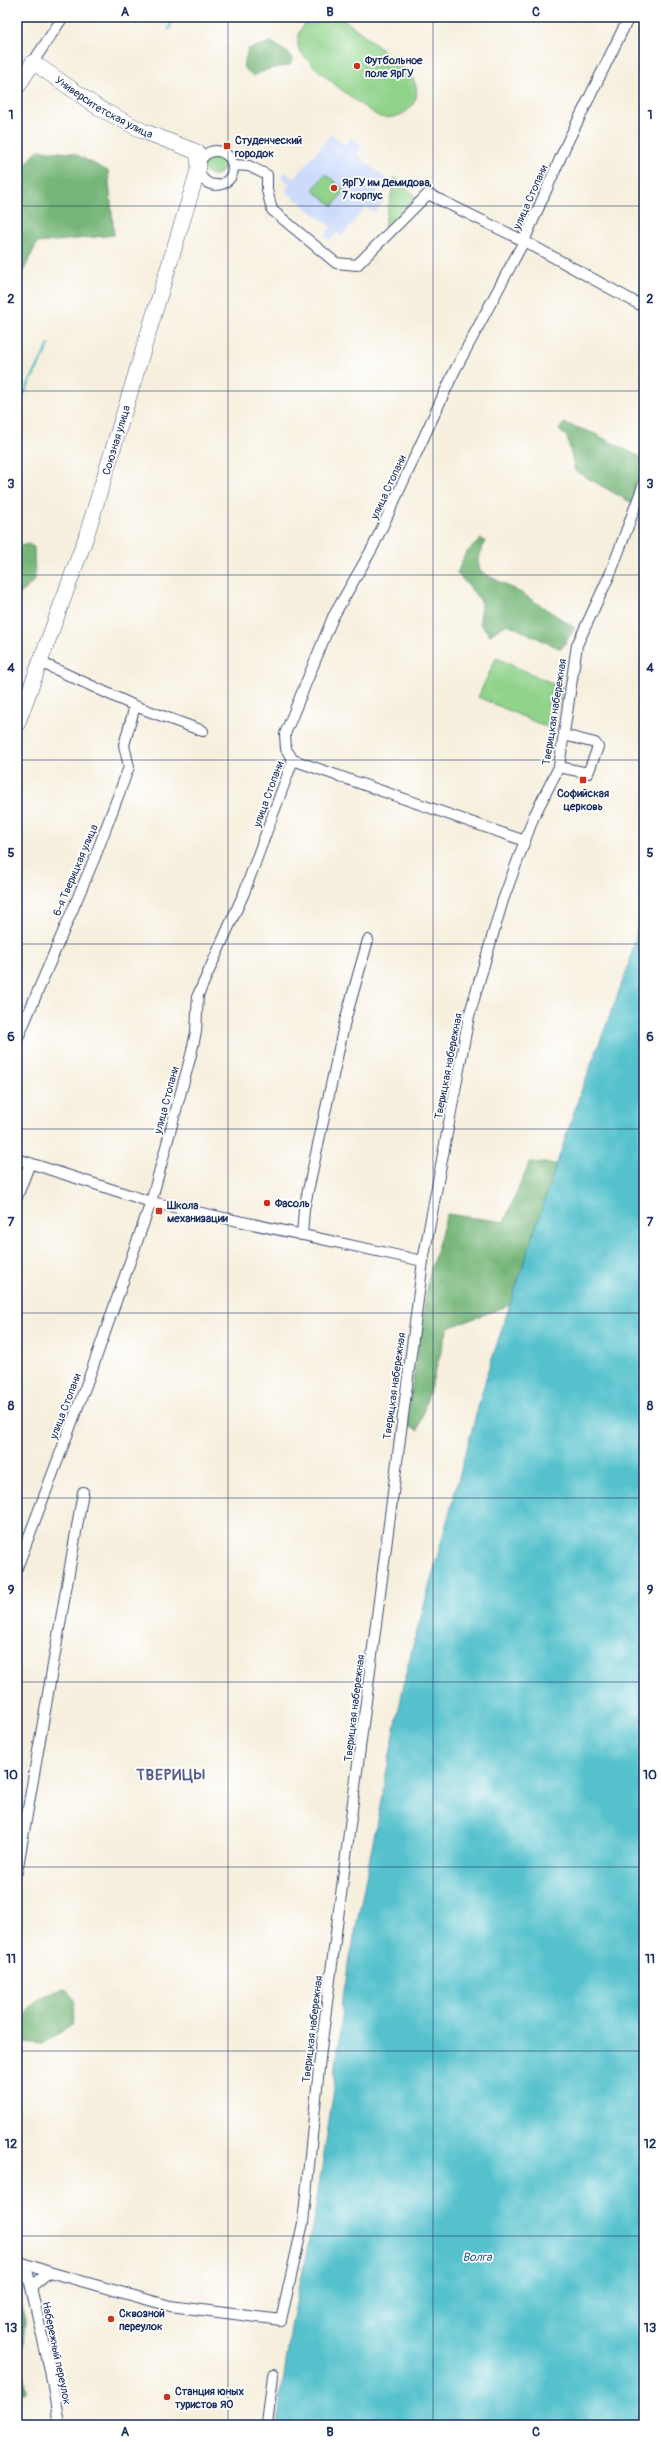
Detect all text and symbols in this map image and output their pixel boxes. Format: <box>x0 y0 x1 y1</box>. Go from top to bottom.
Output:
text: A <box>121 4 130 20</box>
text: B <box>326 4 334 20</box>
text: C <box>532 4 540 20</box>
place label: Футбольное поле ЯрГУ <box>364 54 423 80</box>
marker: Футбольное поле ЯрГУ <box>352 61 362 71</box>
street label: Университетская улица <box>53 74 155 141</box>
text: 1 <box>8 107 14 123</box>
text: 1 <box>647 107 653 123</box>
place label: Студенческий городок <box>234 134 302 160</box>
marker: Студенческий городок <box>222 141 232 151</box>
street label: улица Стопани <box>510 163 550 232</box>
place label: ЯрГУ им Демидова, 7 корпус <box>342 176 432 202</box>
marker: ЯрГУ им Демидова, 7 корпус <box>329 183 339 193</box>
text: 2 <box>7 291 15 307</box>
text: 2 <box>646 291 654 307</box>
street label: Союзная улица <box>100 404 133 477</box>
street label: улица Стопани <box>368 453 409 522</box>
text: 3 <box>7 476 15 492</box>
text: 3 <box>646 476 654 492</box>
street label: Тверицкая набережная <box>540 658 569 766</box>
text: 4 <box>7 660 15 676</box>
text: 4 <box>646 660 654 676</box>
street label: улица Стопани <box>250 759 286 830</box>
marker: Софийская церковь <box>578 775 588 785</box>
place label: Софийская церковь <box>557 787 609 813</box>
street label: 6-я Тверицкая улица <box>50 822 101 918</box>
text: 5 <box>7 845 15 861</box>
text: 5 <box>646 845 654 861</box>
street label: Тверицкая набережная <box>432 1012 465 1120</box>
text: 6 <box>7 1029 15 1045</box>
text: 6 <box>646 1029 654 1045</box>
street label: улица Стопани <box>151 1065 182 1136</box>
place label: Фасоль <box>274 1197 310 1210</box>
marker: Фасоль <box>262 1198 272 1208</box>
place label: Школа механизации <box>166 1199 228 1225</box>
marker: Школа механизации <box>154 1206 164 1216</box>
text: 7 <box>8 1214 15 1230</box>
text: 7 <box>647 1214 654 1230</box>
street label: Тверицкая набережная <box>381 1332 408 1440</box>
street label: улица Стопани <box>47 1372 84 1442</box>
text: 8 <box>8 1398 15 1414</box>
text: 8 <box>647 1398 654 1414</box>
text: 9 <box>8 1582 15 1598</box>
text: 9 <box>647 1582 654 1598</box>
street label: Тверицкая набережная <box>341 1654 368 1762</box>
district label: ТВЕРИЦЫ <box>135 1766 206 1785</box>
text: 10 <box>4 1767 18 1783</box>
text: 10 <box>643 1767 657 1783</box>
text: 11 <box>6 1951 16 1967</box>
text: 11 <box>645 1951 655 1967</box>
street label: Тверицкая набережная <box>299 1975 326 2083</box>
text: 12 <box>5 2136 17 2152</box>
text: 12 <box>644 2136 656 2152</box>
water label: Волга <box>462 2250 493 2265</box>
street label: Набережный переулок <box>39 2300 74 2406</box>
place label: Сквозной переулок <box>119 2307 165 2333</box>
marker: Сквозной переулок <box>106 2314 116 2324</box>
text: 13 <box>5 2320 17 2336</box>
text: 13 <box>644 2320 656 2336</box>
place label: Станция юных туристов ЯО <box>175 2385 244 2411</box>
marker: Станция юных туристов ЯО <box>162 2392 172 2402</box>
text: A <box>121 2424 130 2440</box>
text: B <box>326 2424 334 2440</box>
text: C <box>532 2424 540 2440</box>

